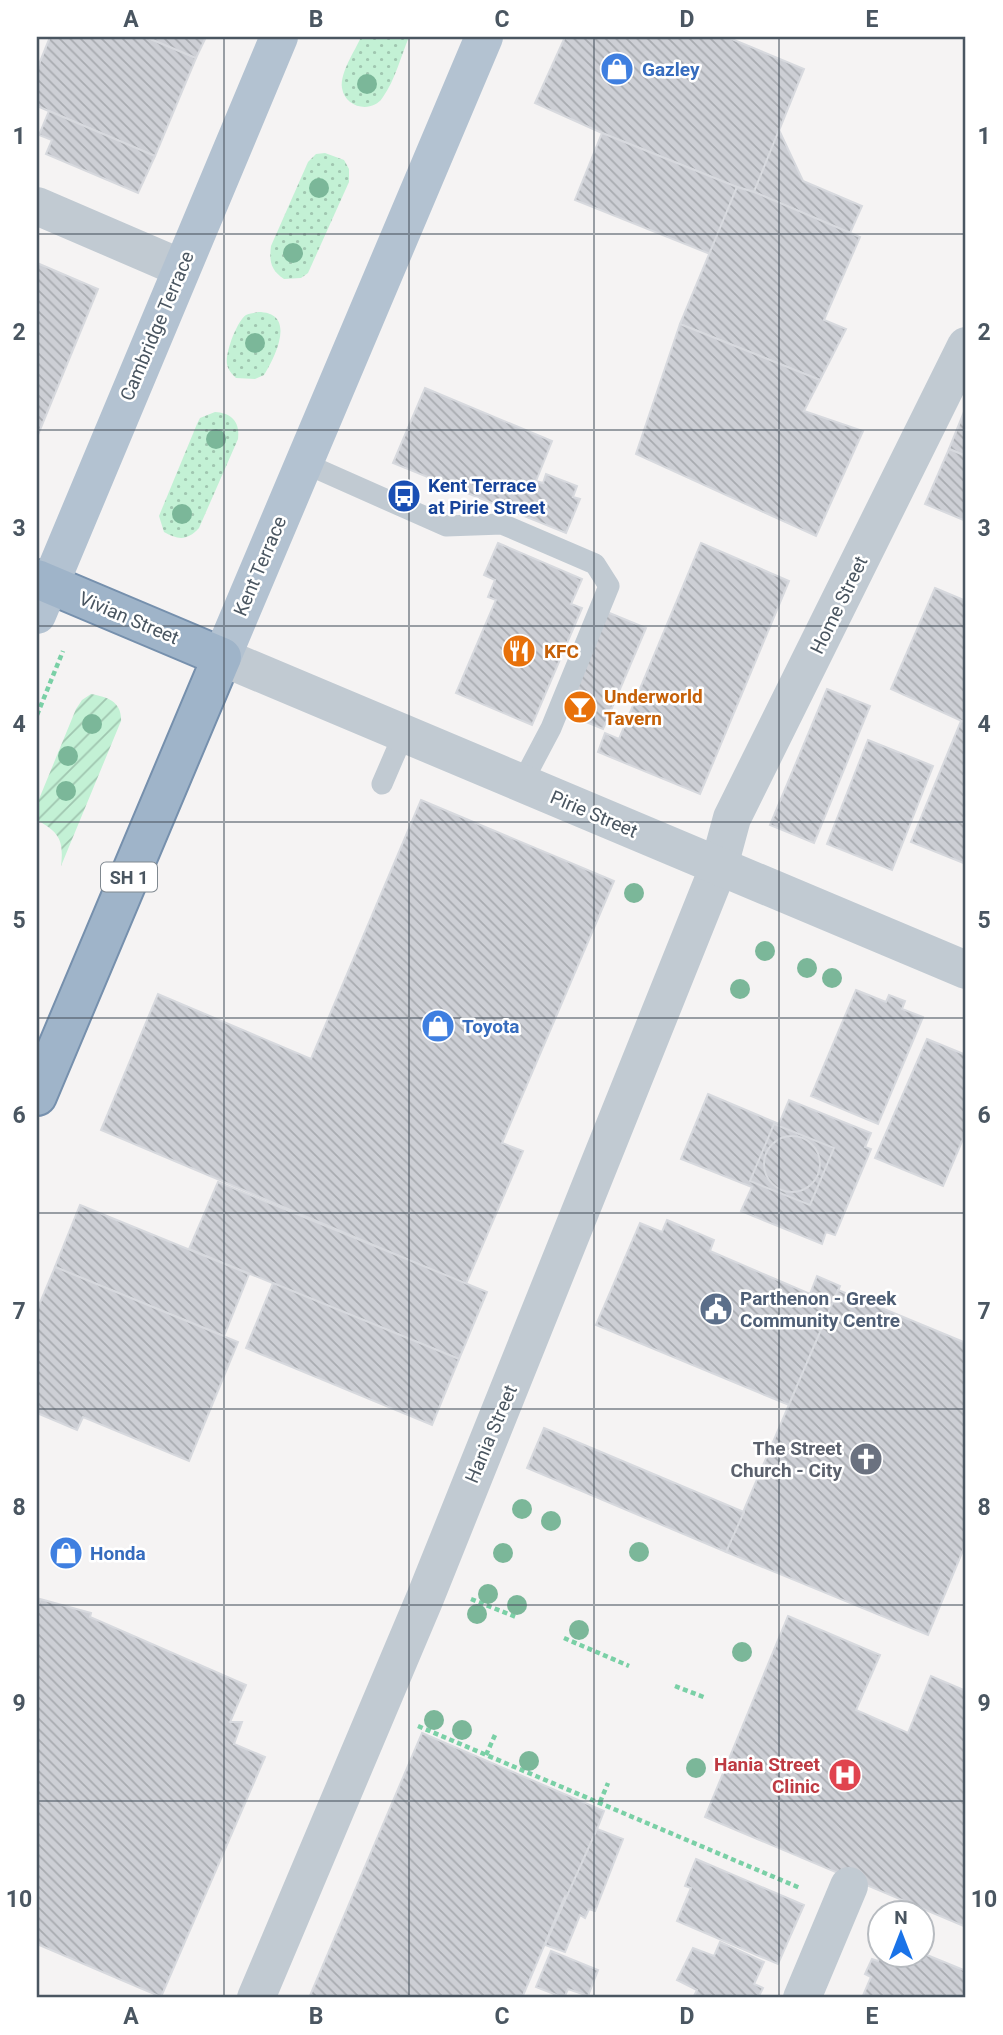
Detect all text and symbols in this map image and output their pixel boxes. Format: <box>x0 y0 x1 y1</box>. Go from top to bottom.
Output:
text: A <box>123 6 139 33</box>
text: B <box>309 6 323 33</box>
text: C <box>494 6 510 33</box>
text: D <box>680 6 694 33</box>
text: E <box>866 6 879 33</box>
shop icon: Gazley <box>598 50 636 88</box>
place label: Gazley <box>642 58 700 81</box>
text: 1 <box>12 123 26 150</box>
text: 1 <box>977 123 991 150</box>
street label: Cambridge Terrace <box>115 248 199 404</box>
text: 2 <box>12 319 26 346</box>
text: 2 <box>977 319 991 346</box>
place label: Kent Terrace at Pirie Street <box>428 474 546 519</box>
bus stop icon: Kent Terrace at Pirie Street <box>385 477 423 515</box>
street label: Kent Terrace <box>229 513 291 619</box>
text: 3 <box>12 515 26 542</box>
text: 3 <box>977 515 991 542</box>
street label: Home Street <box>805 552 873 658</box>
street label: Vivian Street <box>76 587 182 649</box>
restaurant icon: KFC <box>500 632 538 670</box>
place label: KFC <box>544 640 579 663</box>
place label: Underworld Tavern <box>604 685 703 730</box>
bar icon: Underworld Tavern <box>561 688 599 726</box>
text: 4 <box>12 711 26 738</box>
text: 4 <box>977 711 991 738</box>
street label: Pirie Street <box>547 785 641 843</box>
road number: SH 1 <box>101 862 157 892</box>
text: 5 <box>12 907 26 934</box>
text: 5 <box>977 907 991 934</box>
shop icon: Toyota <box>419 1007 457 1045</box>
place label: Toyota <box>462 1015 520 1038</box>
text: 6 <box>12 1102 26 1129</box>
text: 6 <box>977 1102 991 1129</box>
place label: Parthenon - Greek Community Centre <box>740 1287 900 1332</box>
public building icon: Parthenon - Greek Community Centre <box>697 1290 735 1328</box>
text: 7 <box>12 1298 26 1325</box>
text: 7 <box>977 1298 991 1325</box>
street label: Hania Street <box>460 1382 522 1486</box>
place label: The Street Church - City <box>731 1437 843 1482</box>
church icon: The Street Church - City <box>847 1440 885 1478</box>
text: 8 <box>12 1494 26 1521</box>
text: 8 <box>977 1494 991 1521</box>
shop icon: Honda <box>47 1534 85 1572</box>
place label: Honda <box>90 1542 146 1565</box>
text: 9 <box>12 1690 26 1717</box>
text: 9 <box>977 1690 991 1717</box>
place label: Hania Street Clinic <box>714 1753 821 1798</box>
hospital icon: Hania Street Clinic <box>826 1756 864 1794</box>
text: 10 <box>6 1886 32 1913</box>
text: 10 <box>971 1886 997 1913</box>
north arrow <box>866 1898 936 1968</box>
text: N <box>894 1906 908 1929</box>
text: A <box>123 2003 139 2030</box>
text: B <box>309 2003 323 2030</box>
text: C <box>494 2003 510 2030</box>
text: D <box>680 2003 694 2030</box>
text: E <box>866 2003 879 2030</box>

